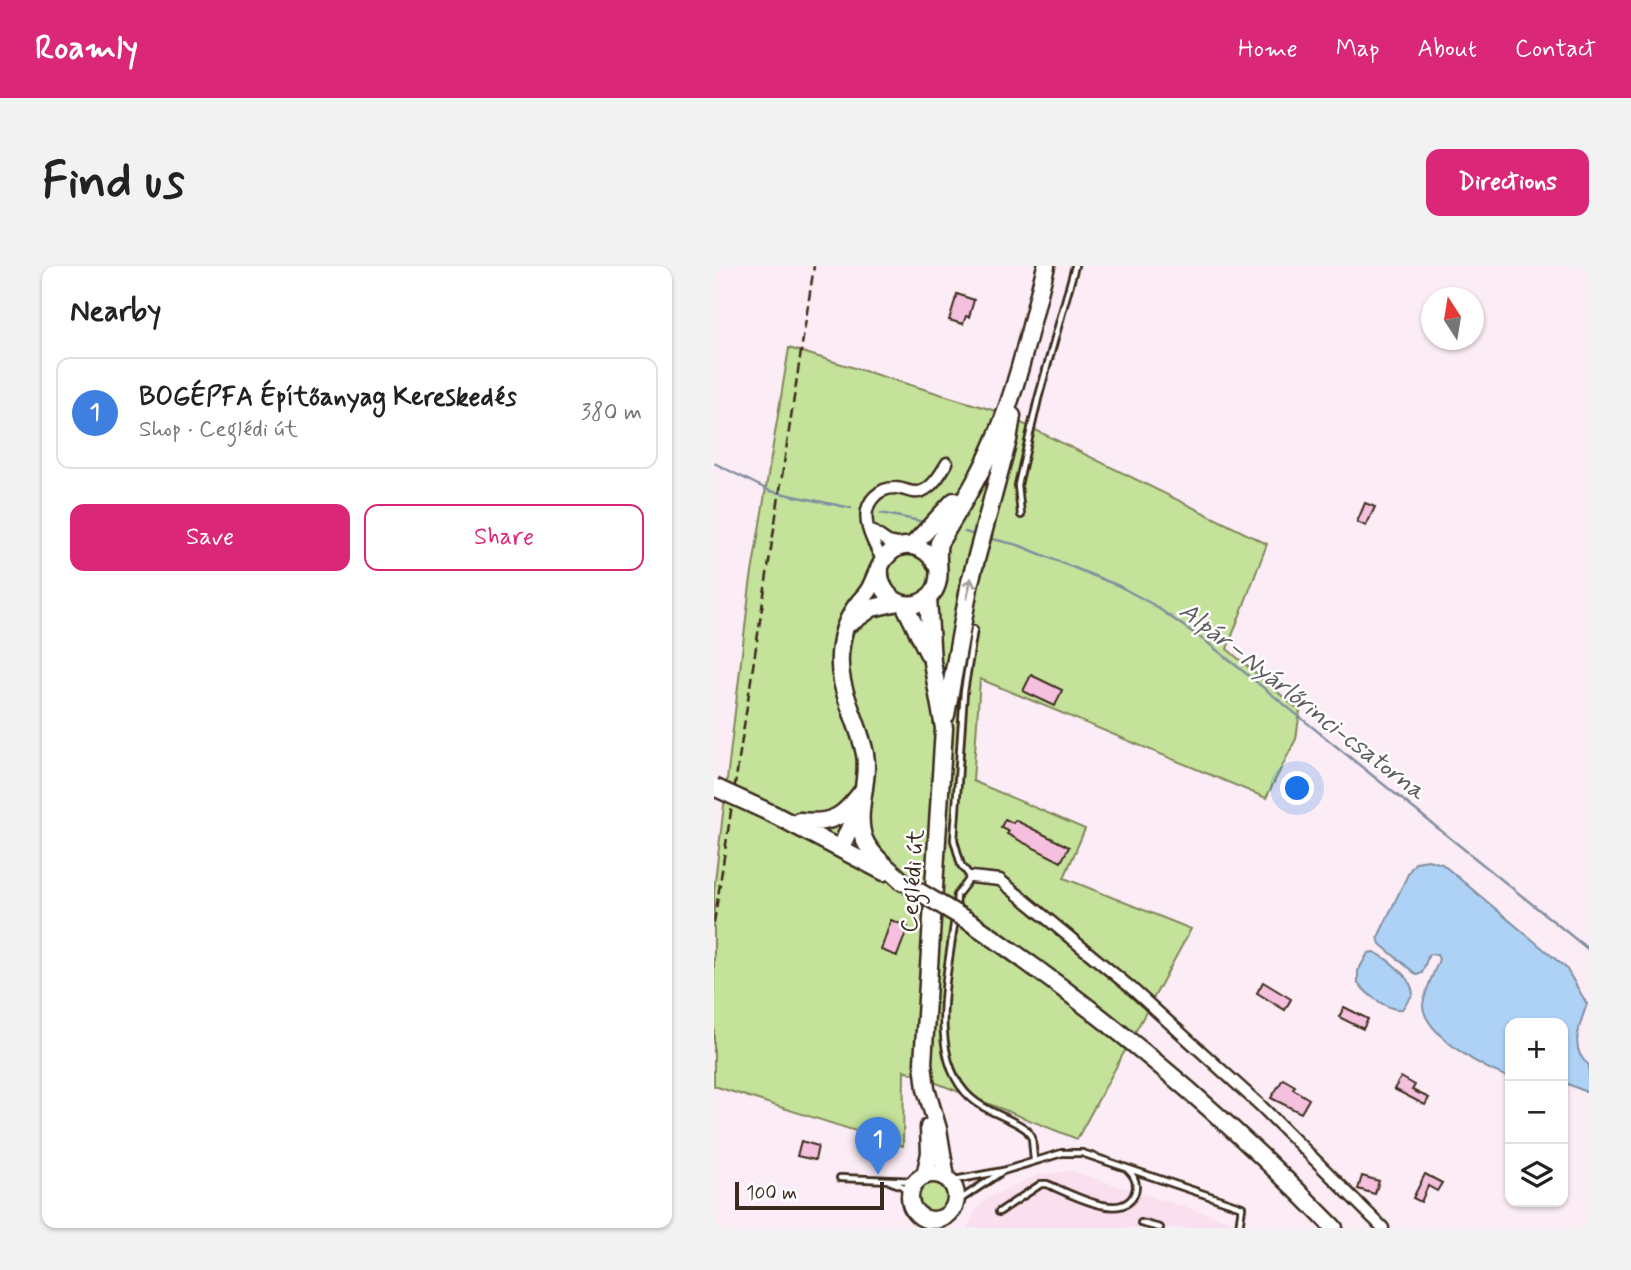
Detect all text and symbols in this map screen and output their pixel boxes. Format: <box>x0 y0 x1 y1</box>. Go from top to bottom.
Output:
text: Roamly <box>35 27 138 71</box>
text: Home <box>1238 34 1298 65</box>
text: Map <box>1336 34 1380 65</box>
text: About <box>1418 34 1477 65</box>
text: Contact <box>1515 34 1596 65</box>
button: Directions <box>1426 149 1589 216</box>
text: Find us <box>42 150 185 215</box>
north arrow <box>1421 287 1484 350</box>
text: Nearby <box>70 292 161 331</box>
text: BOGÉPFA Építőanyag Kereskedés <box>139 381 517 415</box>
text: 1 <box>90 398 100 428</box>
text: 380 m <box>581 398 642 428</box>
text: Shop · Ceglédi út <box>139 415 298 445</box>
button: Save <box>70 504 350 571</box>
button: Share <box>364 504 644 571</box>
one-way arrow <box>963 577 977 600</box>
water label: Alpár–Nyárlőrinci-csatorna <box>1172 595 1433 809</box>
your location <box>1280 771 1314 805</box>
street label: Ceglédi út <box>894 828 936 934</box>
map controls <box>1505 1018 1568 1207</box>
button: + <box>1505 1018 1568 1081</box>
button: − <box>1505 1081 1568 1144</box>
pin: 1 <box>855 1117 901 1175</box>
button: layers <box>1505 1144 1568 1207</box>
scale bar <box>735 1179 884 1211</box>
text: 100 m <box>746 1181 797 1206</box>

